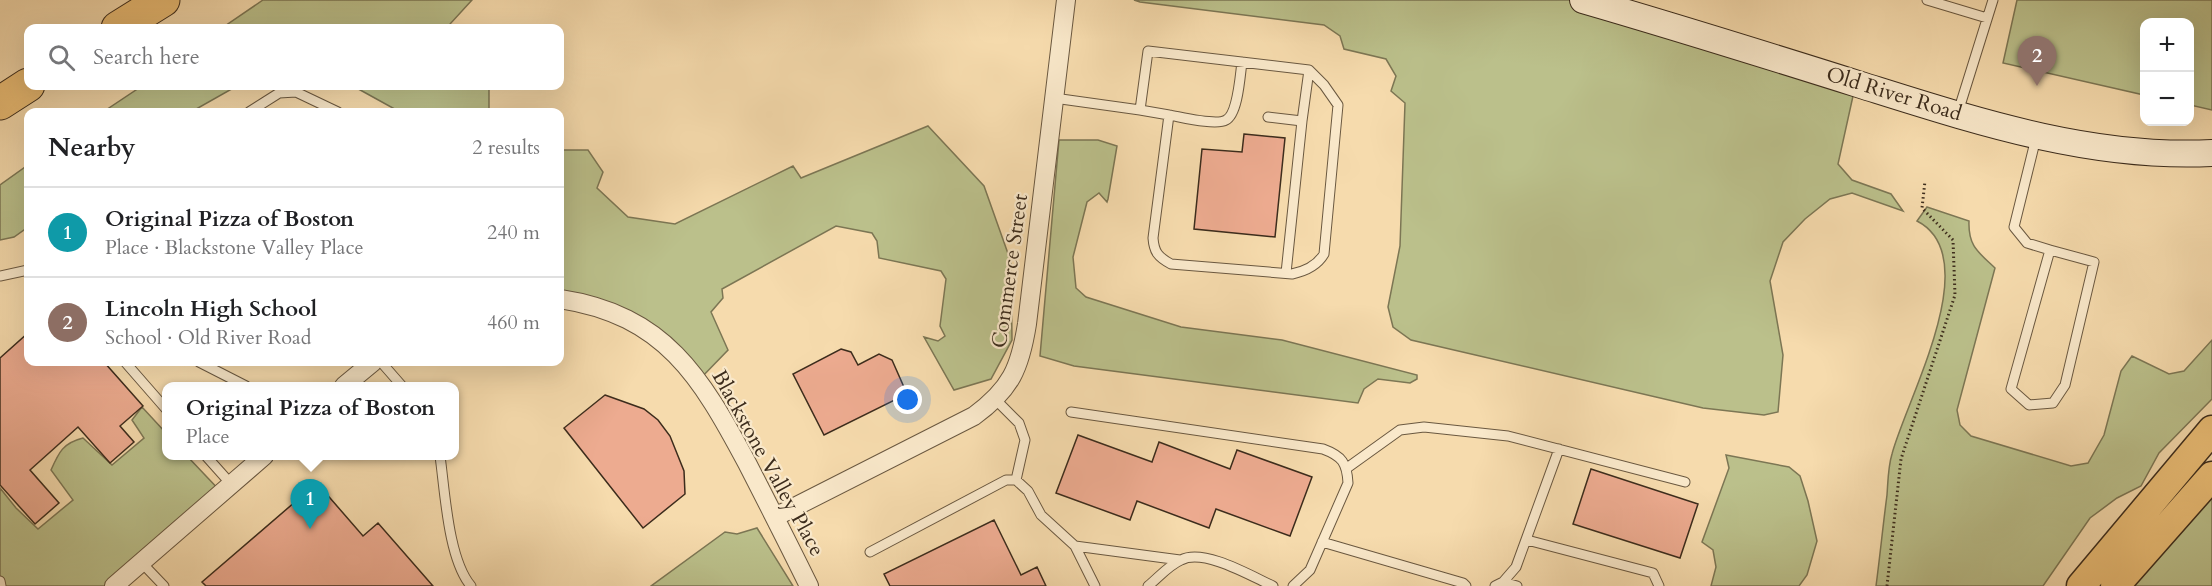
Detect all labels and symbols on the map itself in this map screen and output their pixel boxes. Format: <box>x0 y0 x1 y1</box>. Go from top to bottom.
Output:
pin: 2 <box>2018 36 2056 86</box>
street label: Old River Road <box>1823 60 1965 128</box>
street label: Commerce Street <box>985 192 1035 350</box>
street label: Blackstone Valley Place <box>705 365 831 561</box>
your location <box>893 385 922 414</box>
pin: 1 <box>290 480 330 529</box>

